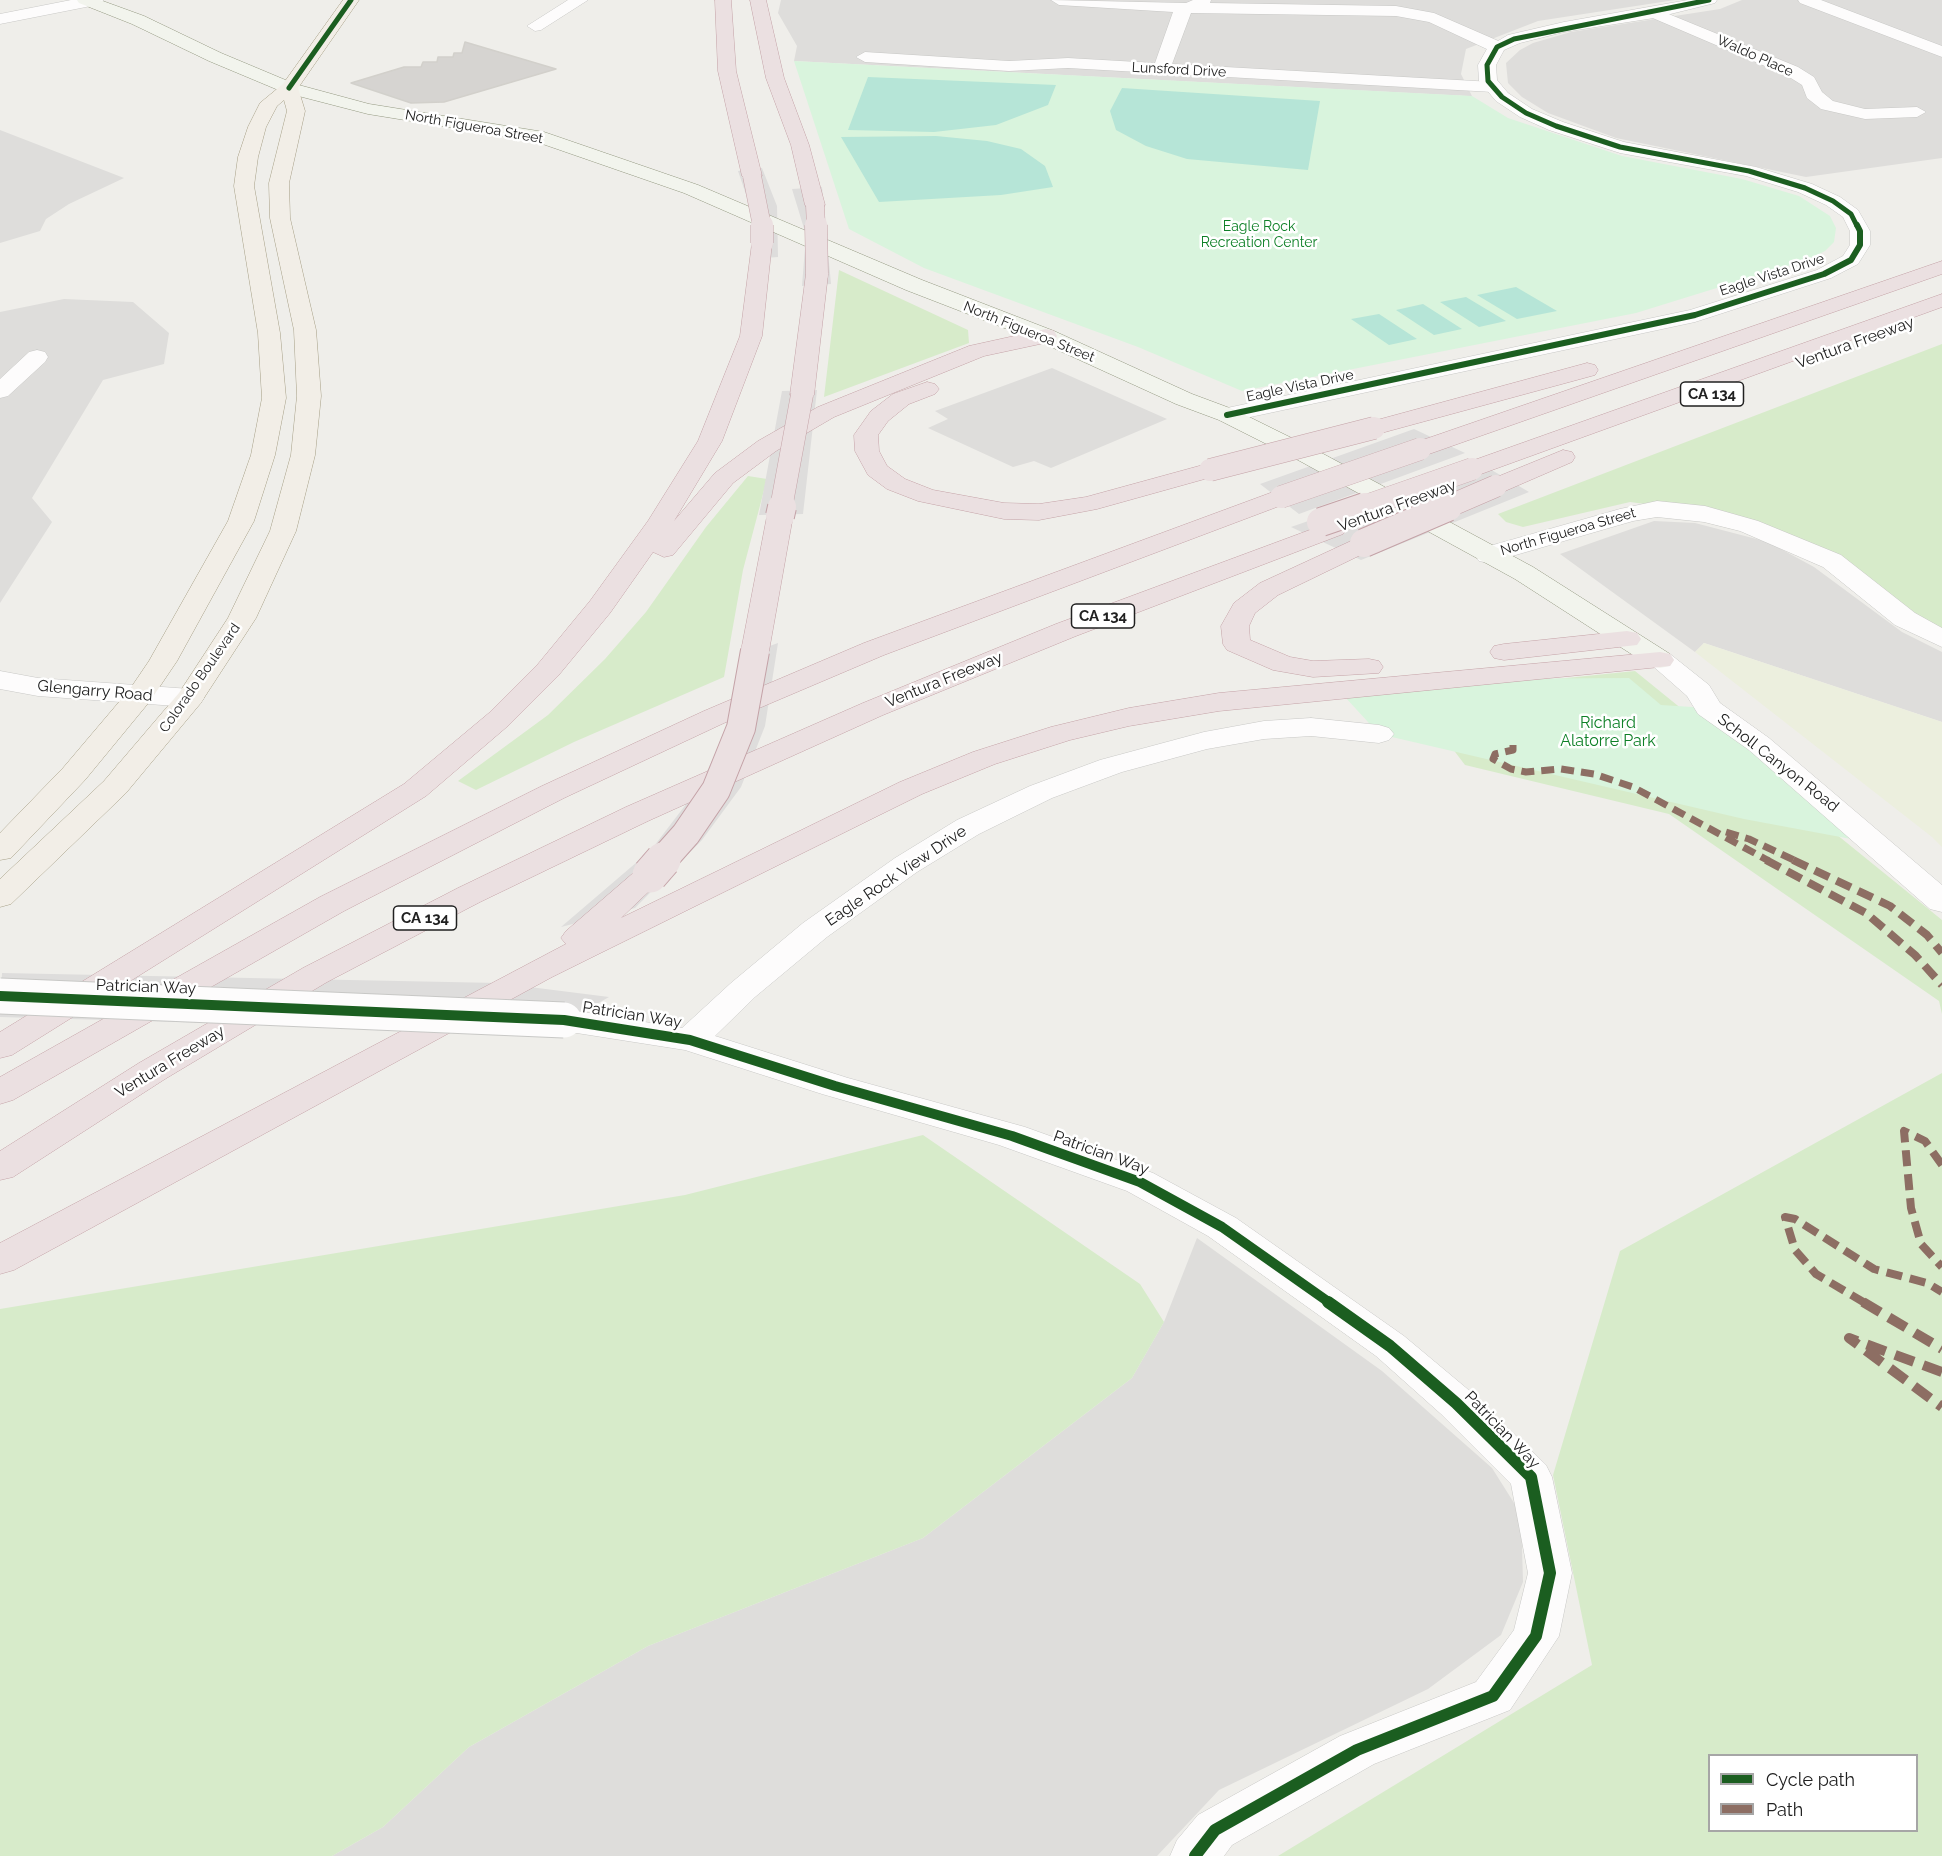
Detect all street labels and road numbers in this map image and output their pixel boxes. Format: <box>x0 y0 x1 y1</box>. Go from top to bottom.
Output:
street label: Waldo Place <box>1714 32 1796 80</box>
street label: Lunsford Drive <box>1131 59 1227 81</box>
street label: North Figueroa Street <box>404 107 544 147</box>
street label: Eagle Vista Drive <box>1718 250 1826 300</box>
street label: North Figueroa Street <box>961 298 1097 366</box>
street label: Ventura Freeway <box>1793 313 1917 373</box>
street label: Eagle Vista Drive <box>1245 366 1355 406</box>
road number: CA 134 <box>1680 382 1744 406</box>
street label: Ventura Freeway <box>1335 476 1459 536</box>
street label: North Figueroa Street <box>1498 505 1638 559</box>
road number: CA 134 <box>1072 604 1134 628</box>
street label: Colorado Boulevard <box>156 620 244 736</box>
street label: Ventura Freeway <box>883 648 1005 712</box>
street label: Glengarry Road <box>37 676 153 706</box>
street label: Scholl Canyon Road <box>1714 710 1842 816</box>
street label: Eagle Rock View Drive <box>822 822 970 930</box>
road number: CA 134 <box>394 906 456 930</box>
street label: Patrician Way <box>95 976 197 998</box>
street label: Patrician Way <box>581 998 683 1032</box>
street label: Ventura Freeway <box>112 1022 228 1102</box>
street label: Patrician Way <box>1051 1127 1151 1179</box>
street label: Patrician Way <box>1460 1387 1544 1473</box>

